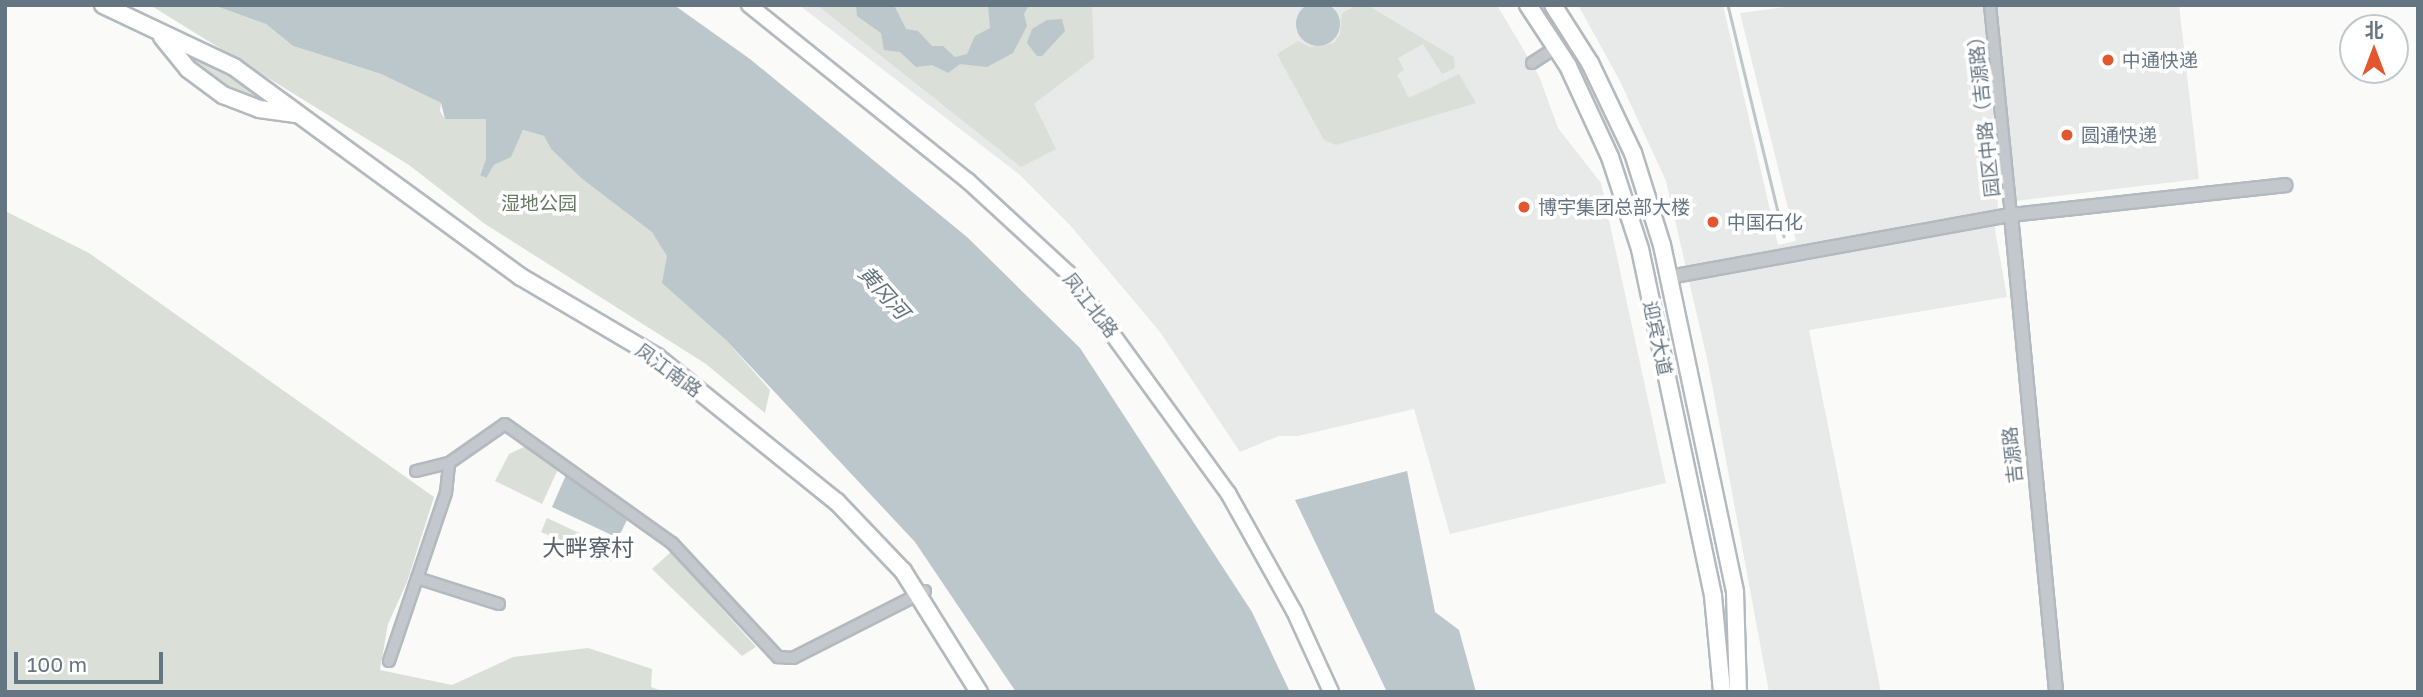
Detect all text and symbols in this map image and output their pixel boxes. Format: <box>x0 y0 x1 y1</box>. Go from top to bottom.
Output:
north arrow <box>2339 14 2409 84</box>
text: 北 <box>2364 18 2384 41</box>
street label: 园区中路（吉源路） <box>1963 26 2003 198</box>
place label: 中通快递 <box>2122 49 2198 71</box>
marker: 中通快递 <box>2100 52 2116 68</box>
place label: 圆通快递 <box>2081 124 2157 146</box>
marker: 圆通快递 <box>2059 127 2075 143</box>
park label: 湿地公园 <box>501 192 577 214</box>
place label: 博宇集团总部大楼 <box>1538 196 1690 218</box>
marker: 博宇集团总部大楼 <box>1516 199 1532 215</box>
place label: 中国石化 <box>1727 211 1803 233</box>
marker: 中国石化 <box>1705 214 1721 230</box>
water label: 黄冈河 <box>854 260 914 324</box>
street label: 凤江北路 <box>1059 268 1123 342</box>
street label: 迎宾大道 <box>1639 298 1677 378</box>
street label: 凤江南路 <box>632 338 706 402</box>
street label: 吉源路 <box>1998 425 2026 485</box>
district label: 大畔寮村 <box>542 533 634 561</box>
scale bar <box>18 638 166 682</box>
text: 100 m <box>27 651 87 677</box>

